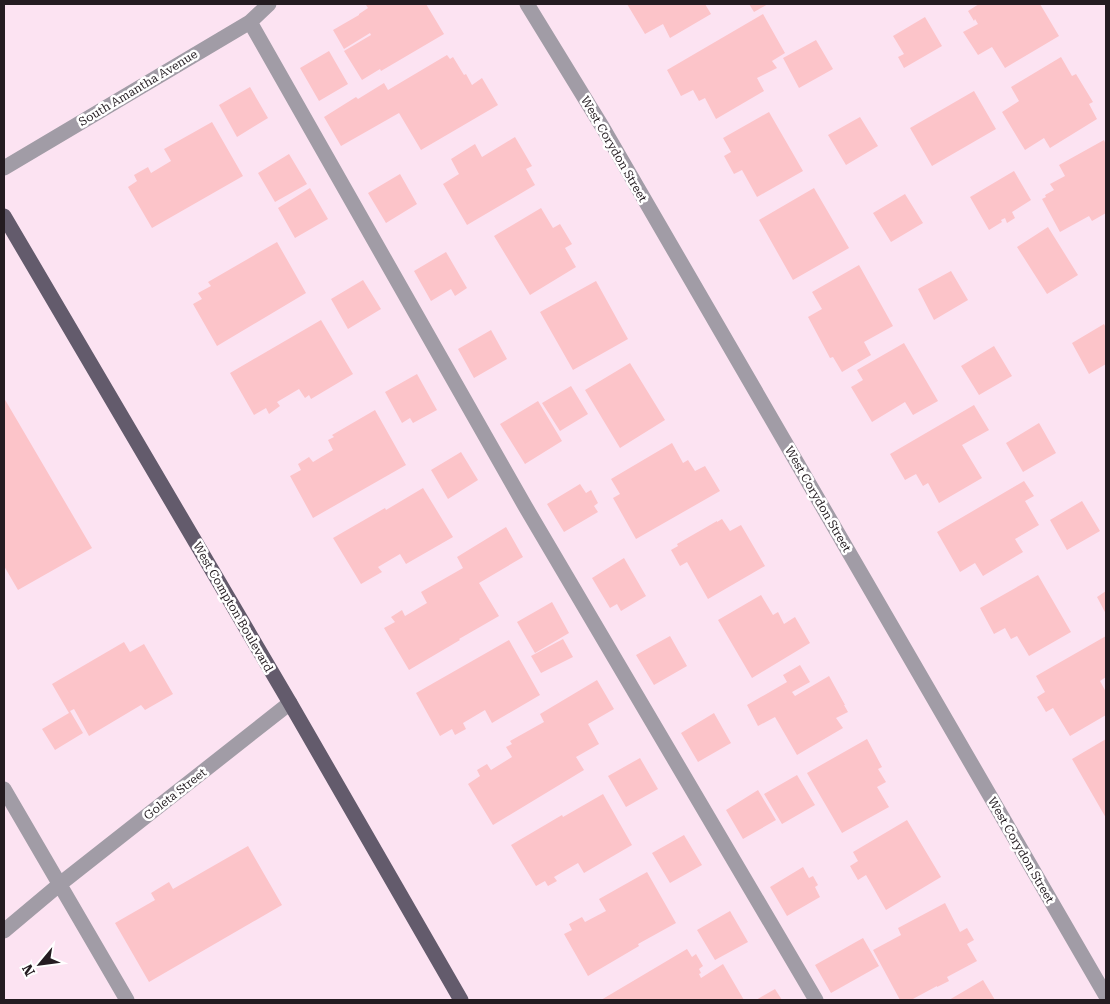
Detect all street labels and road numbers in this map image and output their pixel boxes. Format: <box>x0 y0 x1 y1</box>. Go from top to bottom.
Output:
street label: South Amantha Avenue <box>76 47 200 129</box>
street label: West Corydon Street <box>578 94 650 205</box>
street label: West Corydon Street <box>782 444 854 555</box>
street label: West Compton Boulevard <box>190 540 276 675</box>
street label: Goleta Street <box>141 765 210 823</box>
street label: West Corydon Street <box>985 795 1057 906</box>

